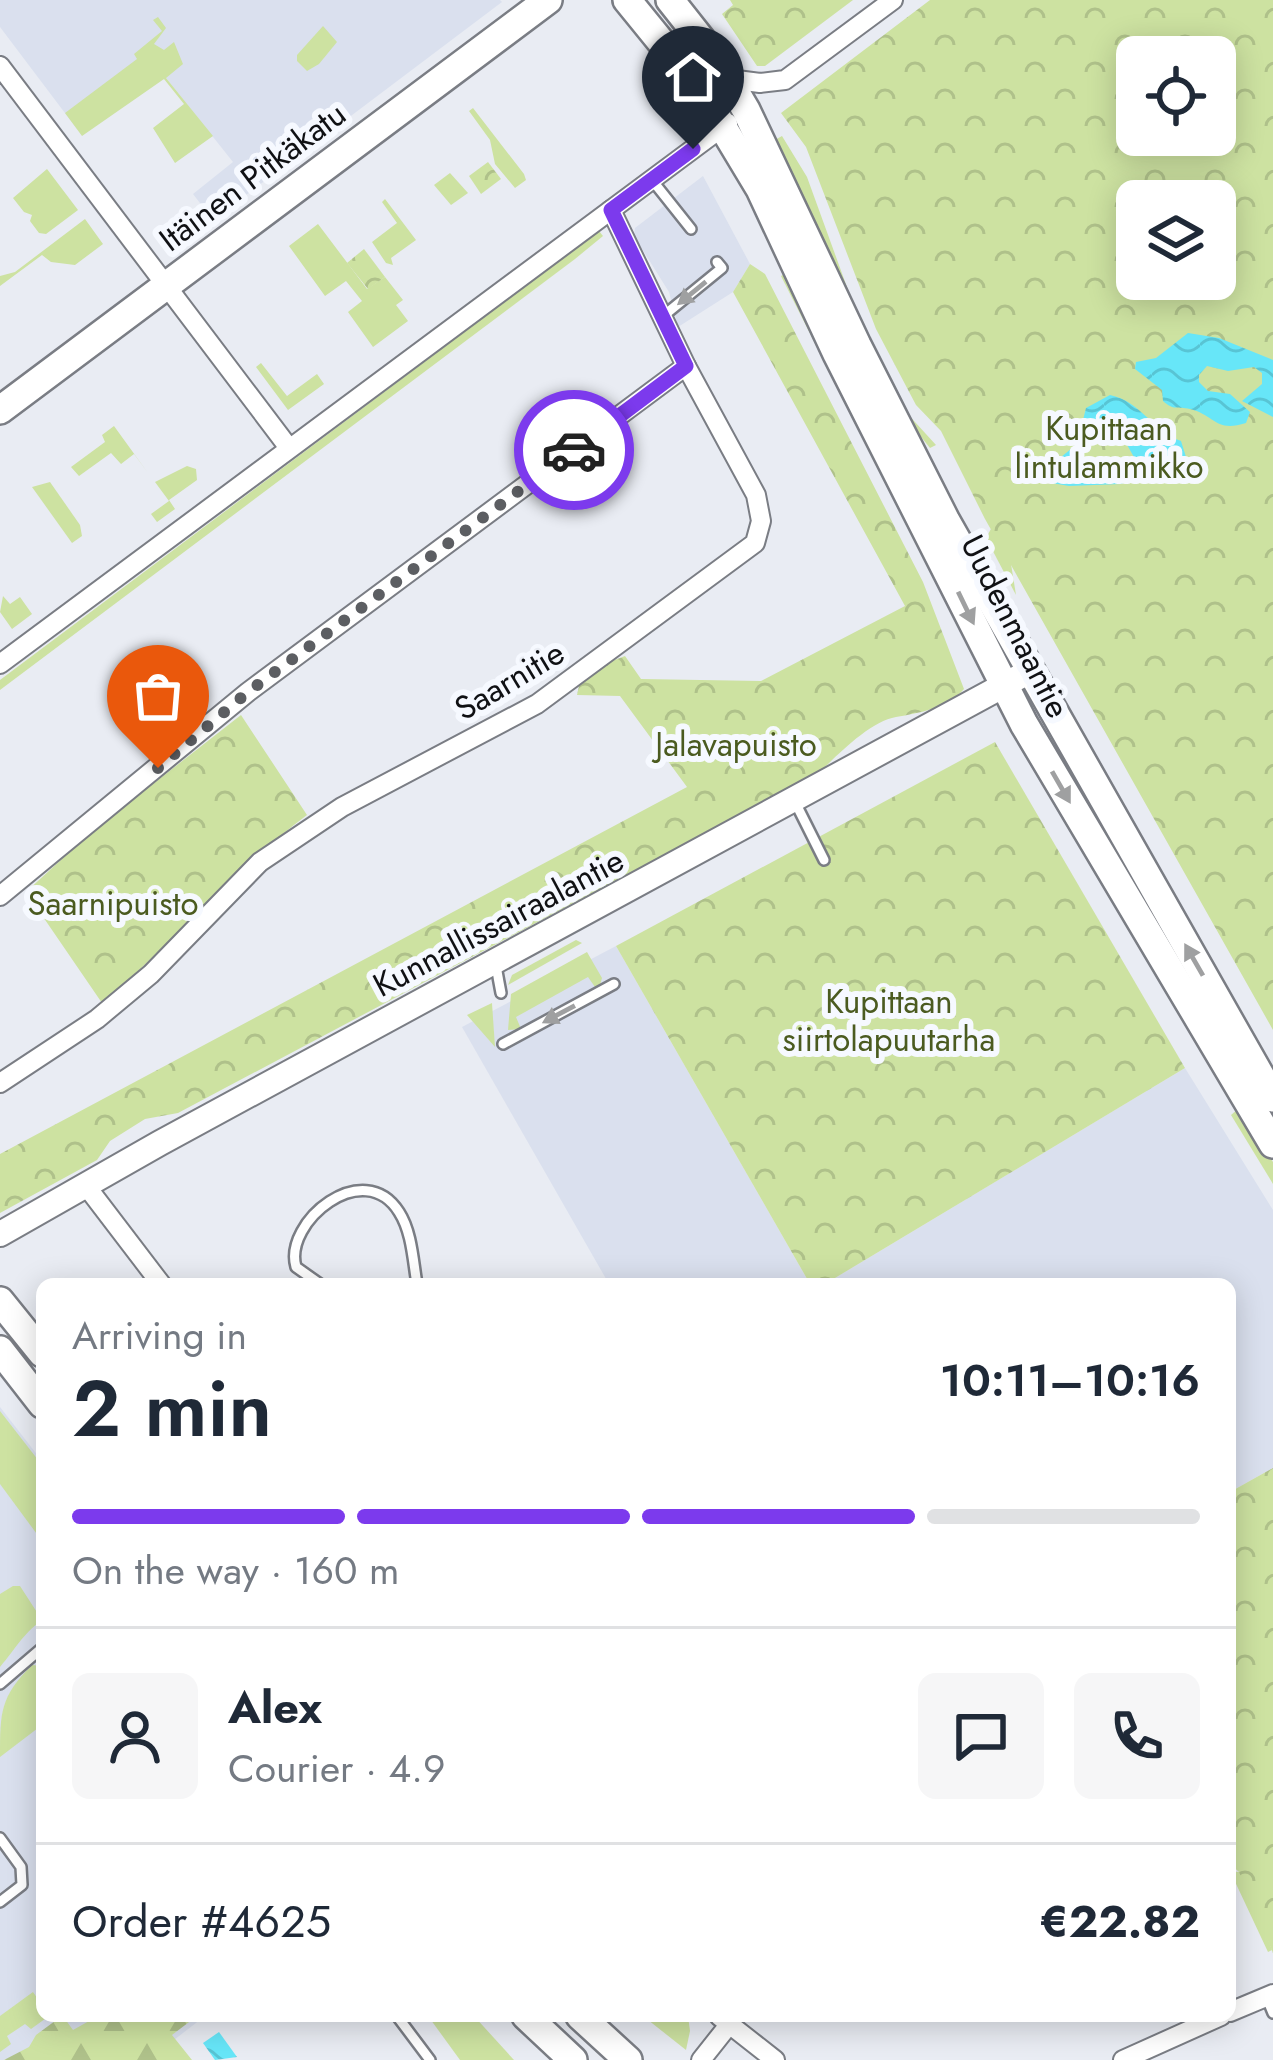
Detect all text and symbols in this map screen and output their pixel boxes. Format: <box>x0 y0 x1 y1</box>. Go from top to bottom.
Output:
pin <box>642 26 744 149</box>
map controls <box>1116 36 1236 300</box>
button: locate <box>1116 36 1236 156</box>
icon: home <box>660 44 726 110</box>
street label: Itäinen Pitkäkatu <box>149 91 355 262</box>
button: layers <box>1116 180 1236 300</box>
one-way arrow <box>677 279 707 305</box>
courier <box>514 390 634 510</box>
park label: Kupittaan lintulammikko <box>1015 405 1203 490</box>
icon: car <box>541 417 607 483</box>
street label: Uudenmaantie <box>949 527 1082 726</box>
one-way arrow <box>956 591 976 626</box>
street label: Saarnitie <box>445 629 573 732</box>
pin <box>107 645 209 768</box>
icon: bag <box>125 663 191 729</box>
park label: Jalavapuisto <box>651 721 817 768</box>
one-way arrow <box>1050 770 1071 804</box>
street label: Kunnallissairaalantie <box>365 837 632 1008</box>
park label: Saarnipuisto <box>27 880 199 927</box>
one-way arrow <box>1184 943 1205 977</box>
park label: Kupittaan siirtolapuutarha <box>783 978 995 1063</box>
one-way arrow <box>541 1003 576 1024</box>
text: Arriving in <box>72 1307 247 1364</box>
text: 10:11–10:16 <box>940 1348 1200 1413</box>
text: 2 min <box>72 1353 272 1465</box>
text: On the way · 160 m <box>72 1542 399 1599</box>
button: person <box>72 1673 198 1799</box>
button: chat <box>918 1673 1044 1799</box>
button: phone <box>1074 1673 1200 1799</box>
text: Alex <box>228 1675 322 1740</box>
text: Courier · 4.9 <box>228 1740 445 1797</box>
text: Order #4625 <box>72 1889 331 1954</box>
text: €22.82 <box>1039 1889 1200 1954</box>

